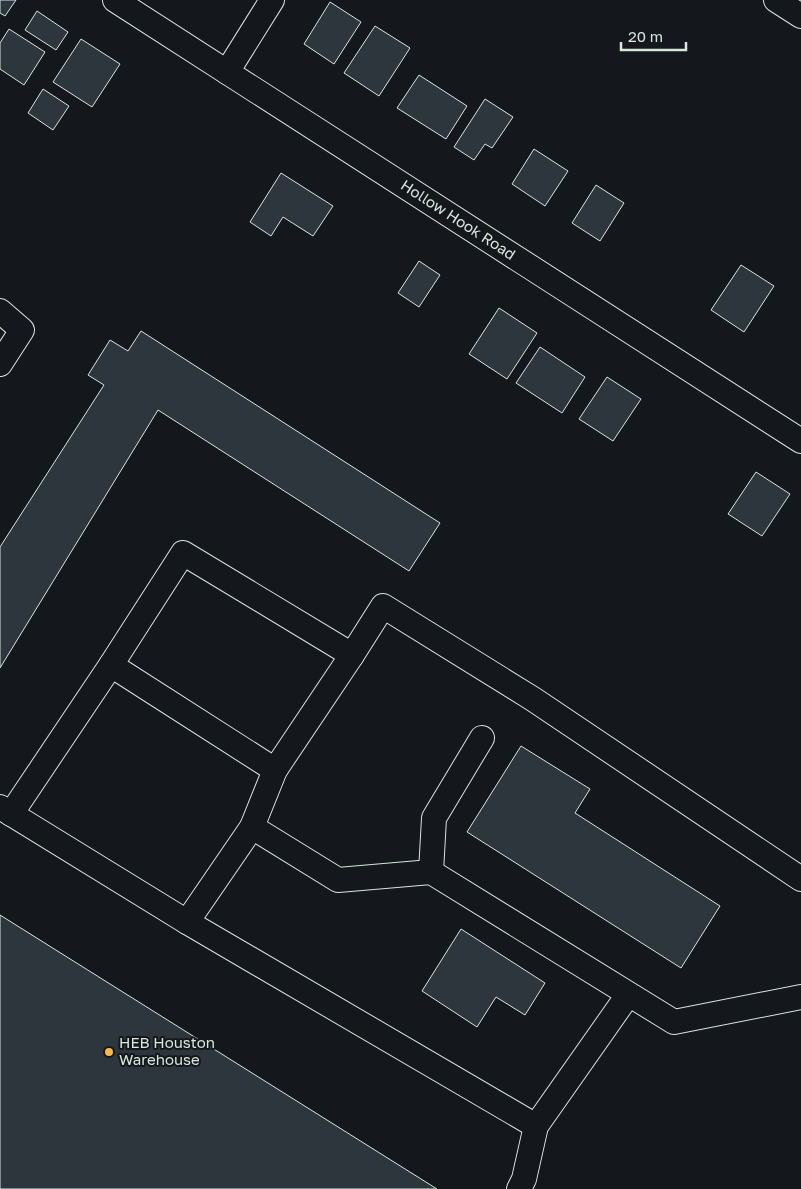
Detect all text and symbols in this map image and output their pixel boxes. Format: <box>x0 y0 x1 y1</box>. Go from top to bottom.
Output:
scale bar <box>621 20 686 52</box>
text: 20 m <box>628 27 663 45</box>
street label: Hollow Hook Road <box>398 175 519 263</box>
place label: HEB Houston Warehouse <box>119 1033 215 1068</box>
marker: HEB Houston Warehouse <box>103 1046 115 1058</box>

